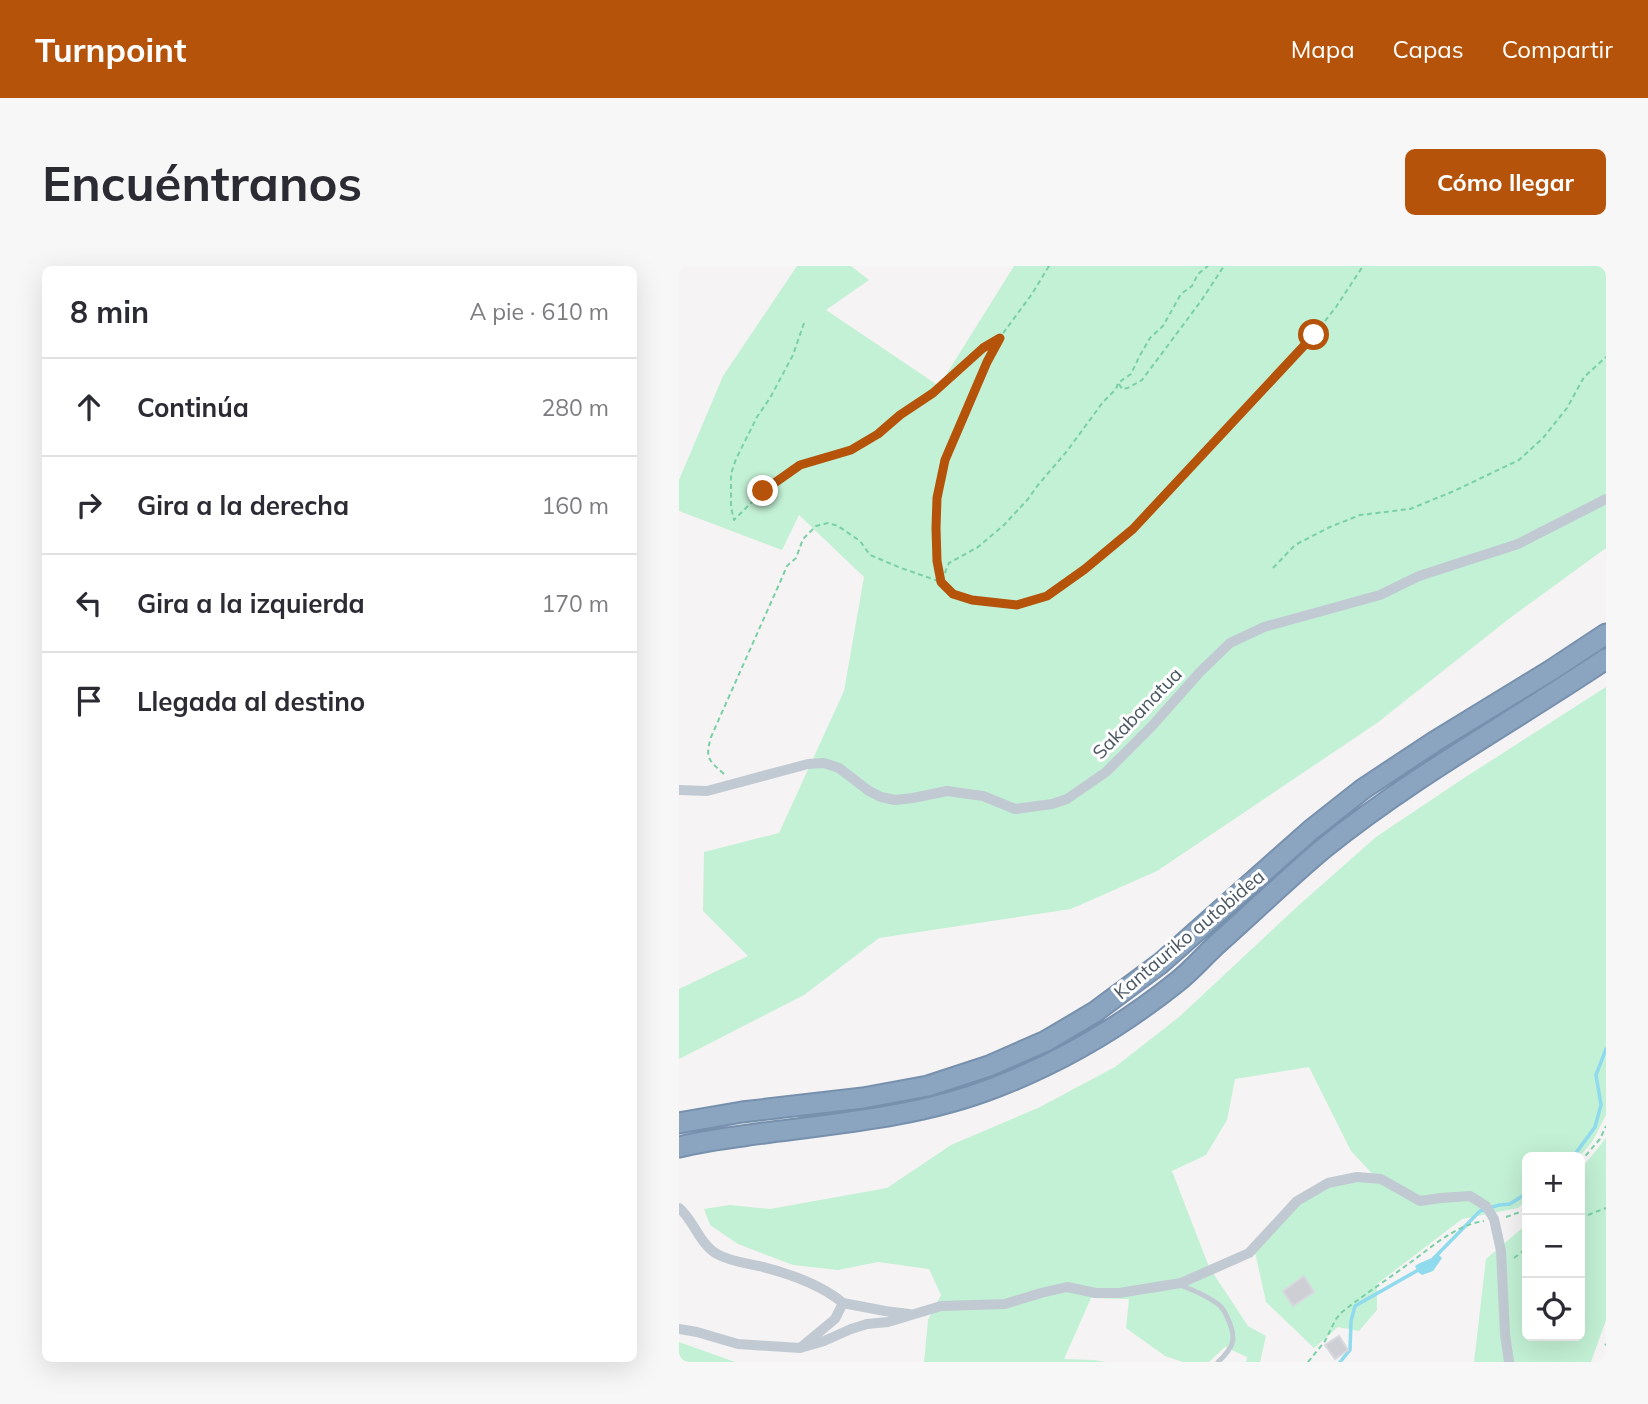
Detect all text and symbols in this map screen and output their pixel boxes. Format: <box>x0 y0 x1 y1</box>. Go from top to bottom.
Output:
text: Turnpoint <box>35 29 187 70</box>
text: Mapa <box>1291 34 1355 64</box>
text: Capas <box>1393 34 1464 64</box>
text: Compartir <box>1502 34 1613 64</box>
button: Cómo llegar <box>1405 149 1606 215</box>
text: Encuéntranos <box>42 152 362 213</box>
text: 8 min <box>70 293 149 331</box>
text: A pie · 610 m <box>469 297 609 326</box>
route start <box>1298 319 1329 350</box>
icon: ahead <box>70 388 108 426</box>
text: Continúa <box>137 391 249 424</box>
text: 280 m <box>541 393 609 422</box>
route end <box>747 475 778 506</box>
icon: right <box>70 486 108 524</box>
text: Gira a la derecha <box>137 489 349 522</box>
text: 160 m <box>541 491 609 520</box>
icon: left <box>70 584 108 622</box>
text: Gira a la izquierda <box>137 587 365 620</box>
text: 170 m <box>541 589 609 618</box>
street label: Sakabanatua <box>1087 662 1187 764</box>
icon: arrive <box>70 682 108 720</box>
text: Llegada al destino <box>137 685 365 718</box>
street label: Kantauriko autobidea <box>1109 864 1269 1004</box>
map controls <box>1522 1152 1585 1341</box>
button: + <box>1522 1152 1585 1215</box>
button: − <box>1522 1215 1585 1278</box>
button: locate <box>1522 1278 1585 1341</box>

